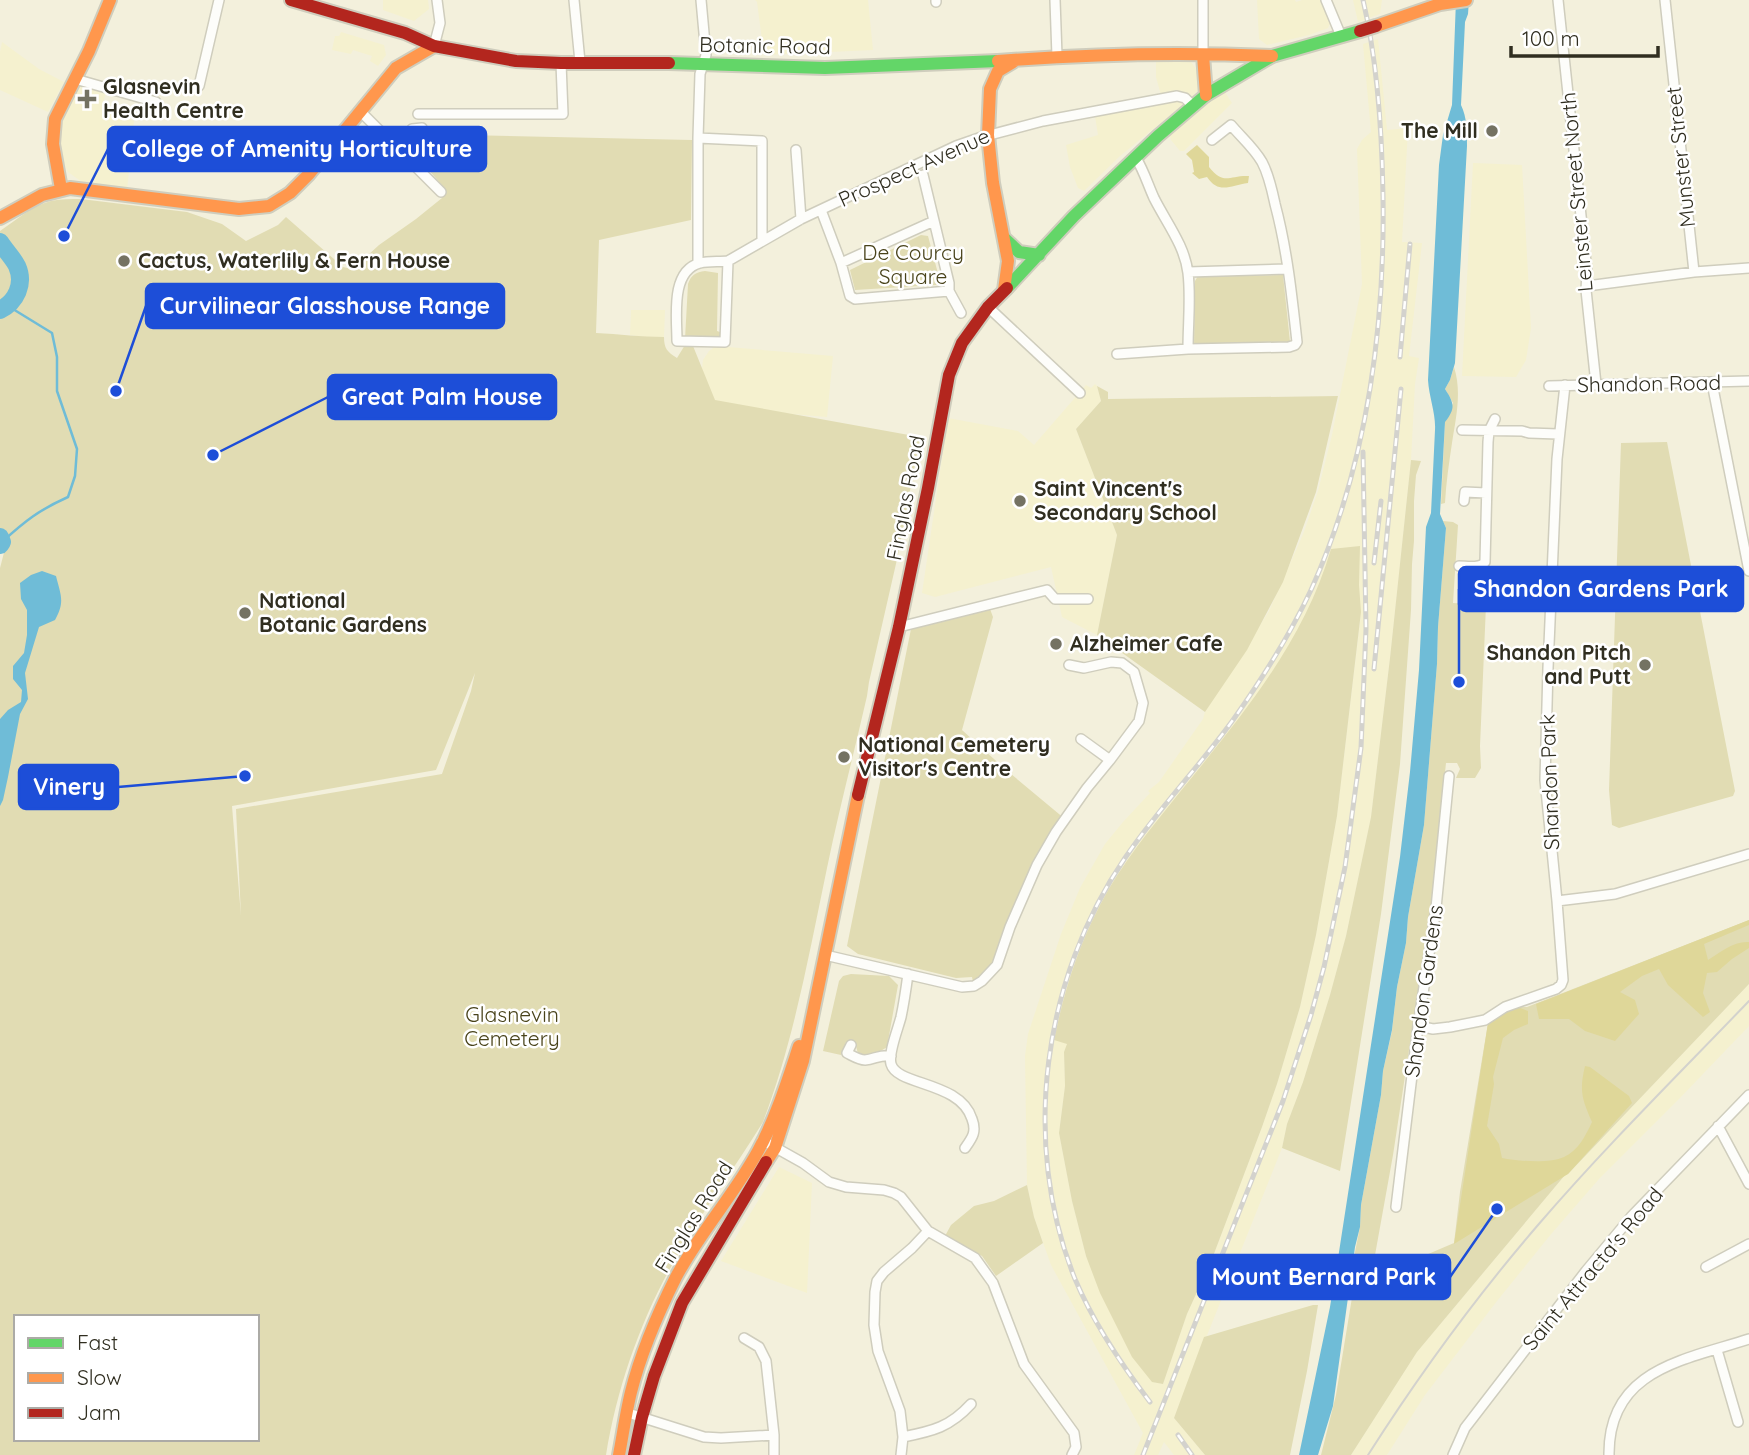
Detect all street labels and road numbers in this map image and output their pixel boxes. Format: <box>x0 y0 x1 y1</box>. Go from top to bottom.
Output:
street label: Botanic Road <box>699 31 831 59</box>
street label: Munster Street <box>1660 85 1700 229</box>
street label: Leinster Street North <box>1554 91 1598 293</box>
street label: Prospect Avenue <box>834 122 993 212</box>
street label: Shandon Road <box>1577 369 1721 397</box>
street label: Finglas Road <box>880 433 930 563</box>
street label: Shandon Park <box>1534 713 1564 851</box>
street label: Shandon Gardens <box>1398 903 1448 1079</box>
street label: Finglas Road <box>649 1156 738 1277</box>
street label: Saint Attracta's Road <box>1516 1182 1668 1355</box>

